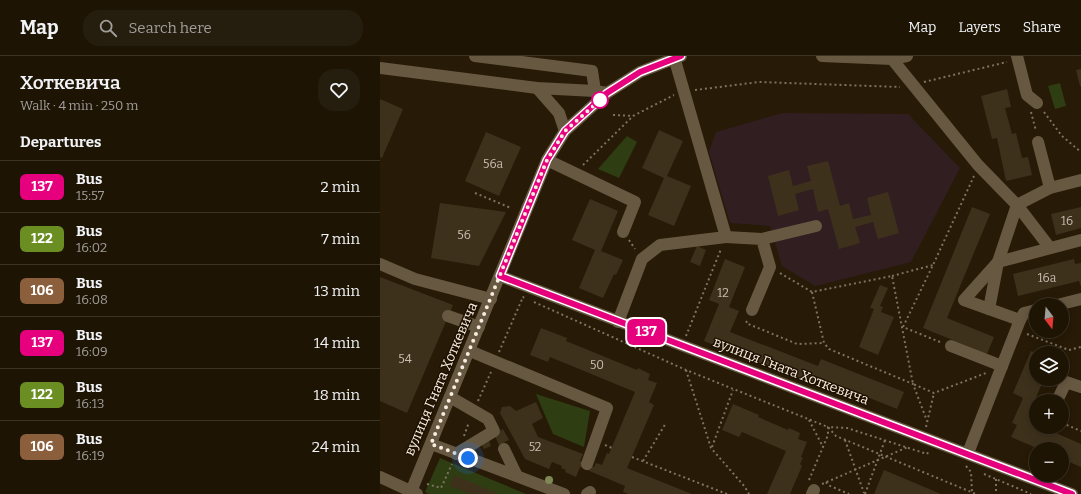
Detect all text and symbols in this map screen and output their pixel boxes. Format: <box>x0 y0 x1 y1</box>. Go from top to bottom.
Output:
search box <box>83 10 363 46</box>
text: Map <box>20 16 59 39</box>
icon: search <box>97 17 119 39</box>
text: Search here <box>129 19 212 37</box>
text: Map <box>908 19 936 36</box>
text: Layers <box>958 19 1001 36</box>
text: Share <box>1023 19 1061 36</box>
button: heart <box>318 69 360 111</box>
text: Хоткевича <box>20 71 121 94</box>
unlabelled marker <box>591 91 609 109</box>
text: Walk · 4 min · 250 m <box>20 98 138 113</box>
text: Departures <box>20 133 101 151</box>
house number: 56а <box>483 157 503 171</box>
text: Bus <box>76 170 102 188</box>
text: 137 <box>31 178 53 195</box>
text: 2 min <box>321 178 360 196</box>
text: 15:57 <box>76 188 104 203</box>
house number: 16 <box>1061 214 1073 228</box>
text: Bus <box>76 222 102 240</box>
house number: 56 <box>457 228 471 242</box>
text: 122 <box>31 230 53 247</box>
text: 7 min <box>321 230 360 248</box>
text: 16:02 <box>76 240 107 255</box>
house number: 16а <box>1038 271 1057 285</box>
text: Bus <box>76 274 102 292</box>
text: 106 <box>30 282 54 299</box>
text: 13 min <box>314 282 360 300</box>
house number: 12 <box>717 286 729 300</box>
text: 16:08 <box>76 292 108 307</box>
north arrow <box>1029 298 1069 338</box>
map controls <box>1029 298 1069 482</box>
street label: вулиця Гната Хоткевича <box>401 299 481 458</box>
line badge: 137 <box>623 319 669 345</box>
text: 137 <box>635 323 657 340</box>
text: Bus <box>76 326 102 344</box>
street label: вулиця Гната Хоткевича <box>711 333 872 409</box>
text: 137 <box>31 334 53 351</box>
text: 14 min <box>314 334 360 352</box>
text: 16:09 <box>76 344 108 359</box>
button: layers <box>1029 346 1069 386</box>
house number: 54 <box>398 352 412 366</box>
house number: 50 <box>590 358 604 372</box>
text: Bus <box>76 378 102 396</box>
text: 122 <box>31 386 53 403</box>
text: 18 min <box>314 386 360 404</box>
button: + <box>1029 394 1069 434</box>
text: 16:13 <box>76 396 104 411</box>
text: Bus <box>76 430 102 448</box>
text: 106 <box>30 438 54 455</box>
text: 24 min <box>312 438 360 456</box>
house number: 52 <box>529 440 541 454</box>
button: − <box>1029 442 1069 482</box>
text: 16:19 <box>76 448 105 463</box>
your location <box>458 448 478 468</box>

